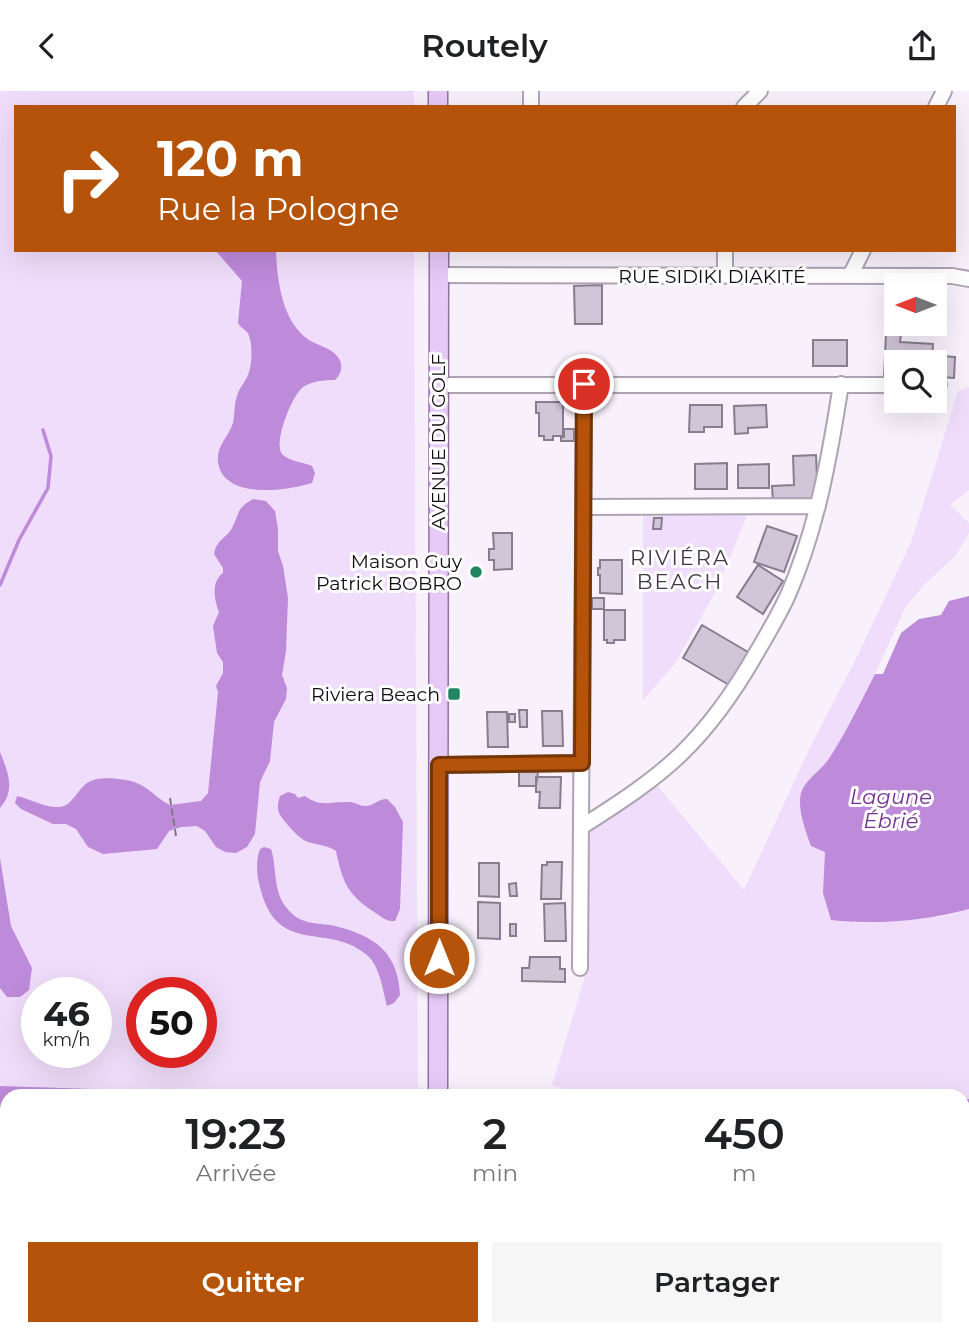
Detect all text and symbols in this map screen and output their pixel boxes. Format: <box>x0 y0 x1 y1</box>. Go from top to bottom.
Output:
text: Routely <box>421 26 548 65</box>
icon: back <box>28 27 66 65</box>
icon: share <box>903 27 941 65</box>
text: 120 m <box>157 129 304 188</box>
icon: right <box>42 133 133 224</box>
text: Rue la Pologne <box>157 189 399 228</box>
street label: RUE SIDIKI DIAKITÉ <box>618 265 806 288</box>
north arrow <box>884 273 947 336</box>
map controls <box>884 273 947 413</box>
button: search <box>884 350 947 413</box>
street label: AVENUE DU GOLF <box>427 354 450 530</box>
pin <box>554 354 614 414</box>
icon: arrive <box>565 365 603 403</box>
district label: RIVIÉRA BEACH <box>630 545 730 594</box>
place label: Maison Guy Patrick BOBRO <box>316 550 463 595</box>
marker: Maison Guy Patrick BOBRO <box>468 564 484 580</box>
place label: Riviera Beach <box>311 683 440 706</box>
marker: Riviera Beach <box>446 686 462 702</box>
water label: Lagune Ébrié <box>850 784 932 833</box>
position arrow <box>402 921 476 995</box>
speed limit sign: 50 <box>126 977 217 1068</box>
text: 46 <box>43 992 90 1035</box>
text: km/h <box>42 1029 91 1051</box>
text: 19:23 <box>185 1108 287 1160</box>
text: 2 <box>483 1108 507 1160</box>
text: 450 <box>703 1108 785 1160</box>
text: Arrivée <box>196 1159 276 1187</box>
text: min <box>472 1159 518 1187</box>
text: m <box>732 1159 756 1187</box>
button: Quitter <box>28 1242 478 1322</box>
button: Partager <box>492 1242 942 1322</box>

